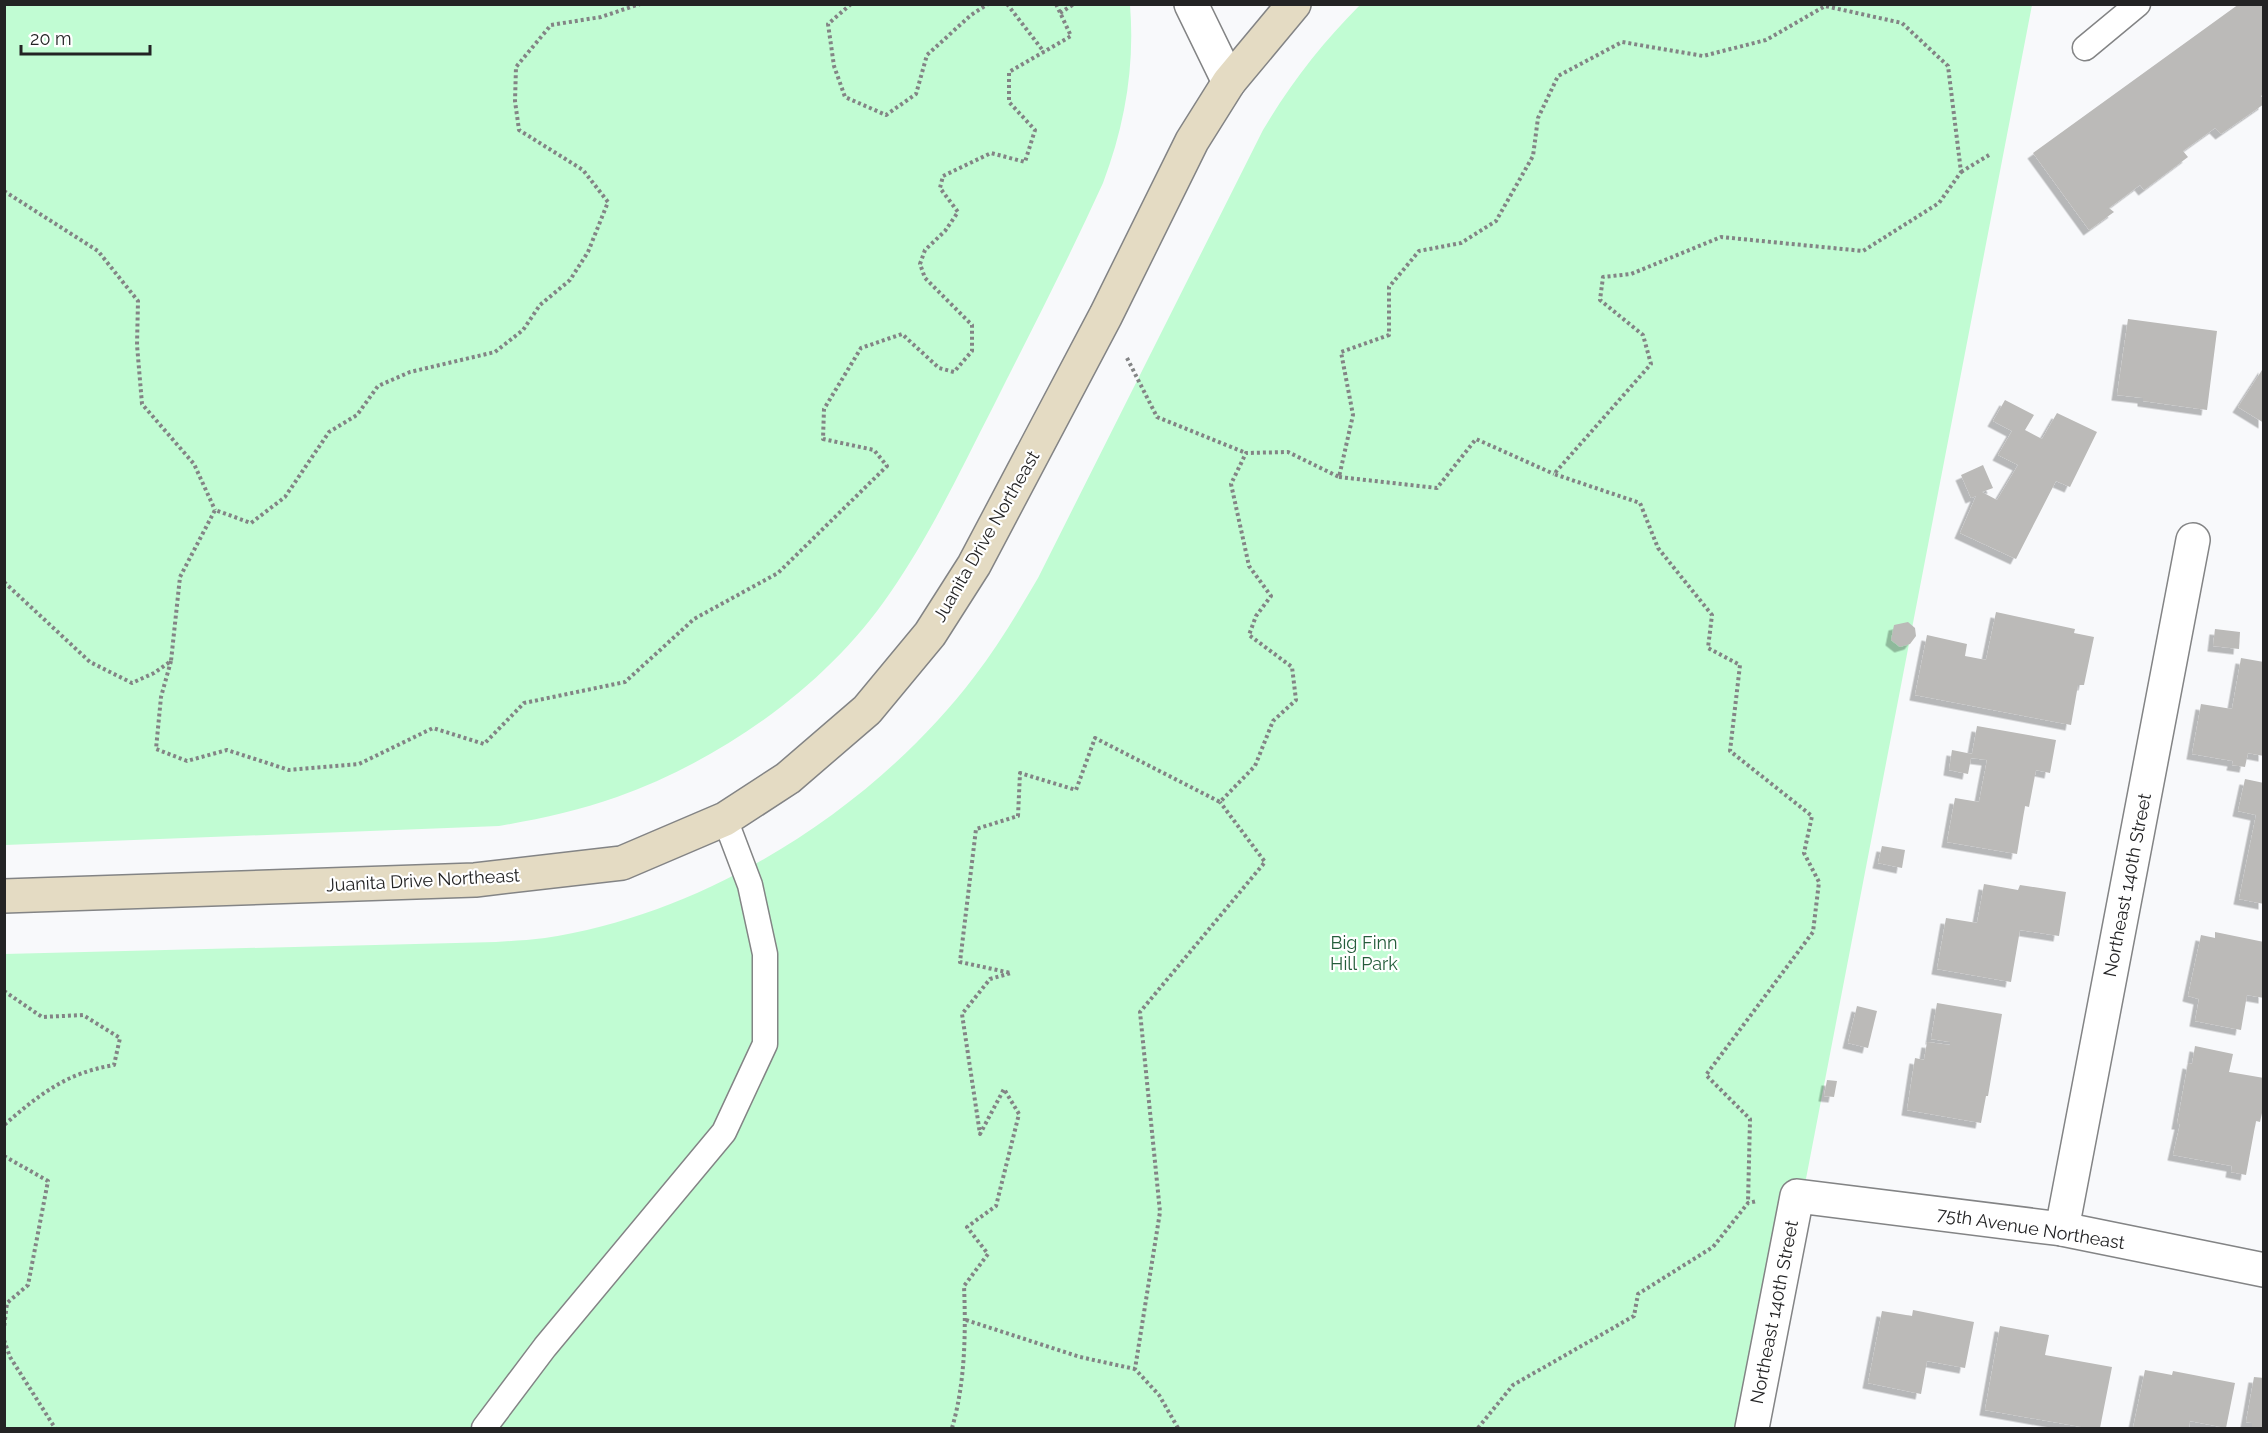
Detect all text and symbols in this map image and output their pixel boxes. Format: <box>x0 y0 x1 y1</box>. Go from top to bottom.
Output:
scale bar <box>21 18 150 56</box>
text: 20 m <box>30 28 72 49</box>
street label: Juanita Drive Northeast <box>928 447 1044 625</box>
street label: Northeast 140th Street <box>2099 791 2155 979</box>
street label: Juanita Drive Northeast <box>326 864 520 896</box>
park label: Big Finn Hill Park <box>1330 932 1398 974</box>
street label: 75th Avenue Northeast <box>1936 1203 2126 1253</box>
street label: Northeast 140th Street <box>1746 1218 1802 1406</box>

